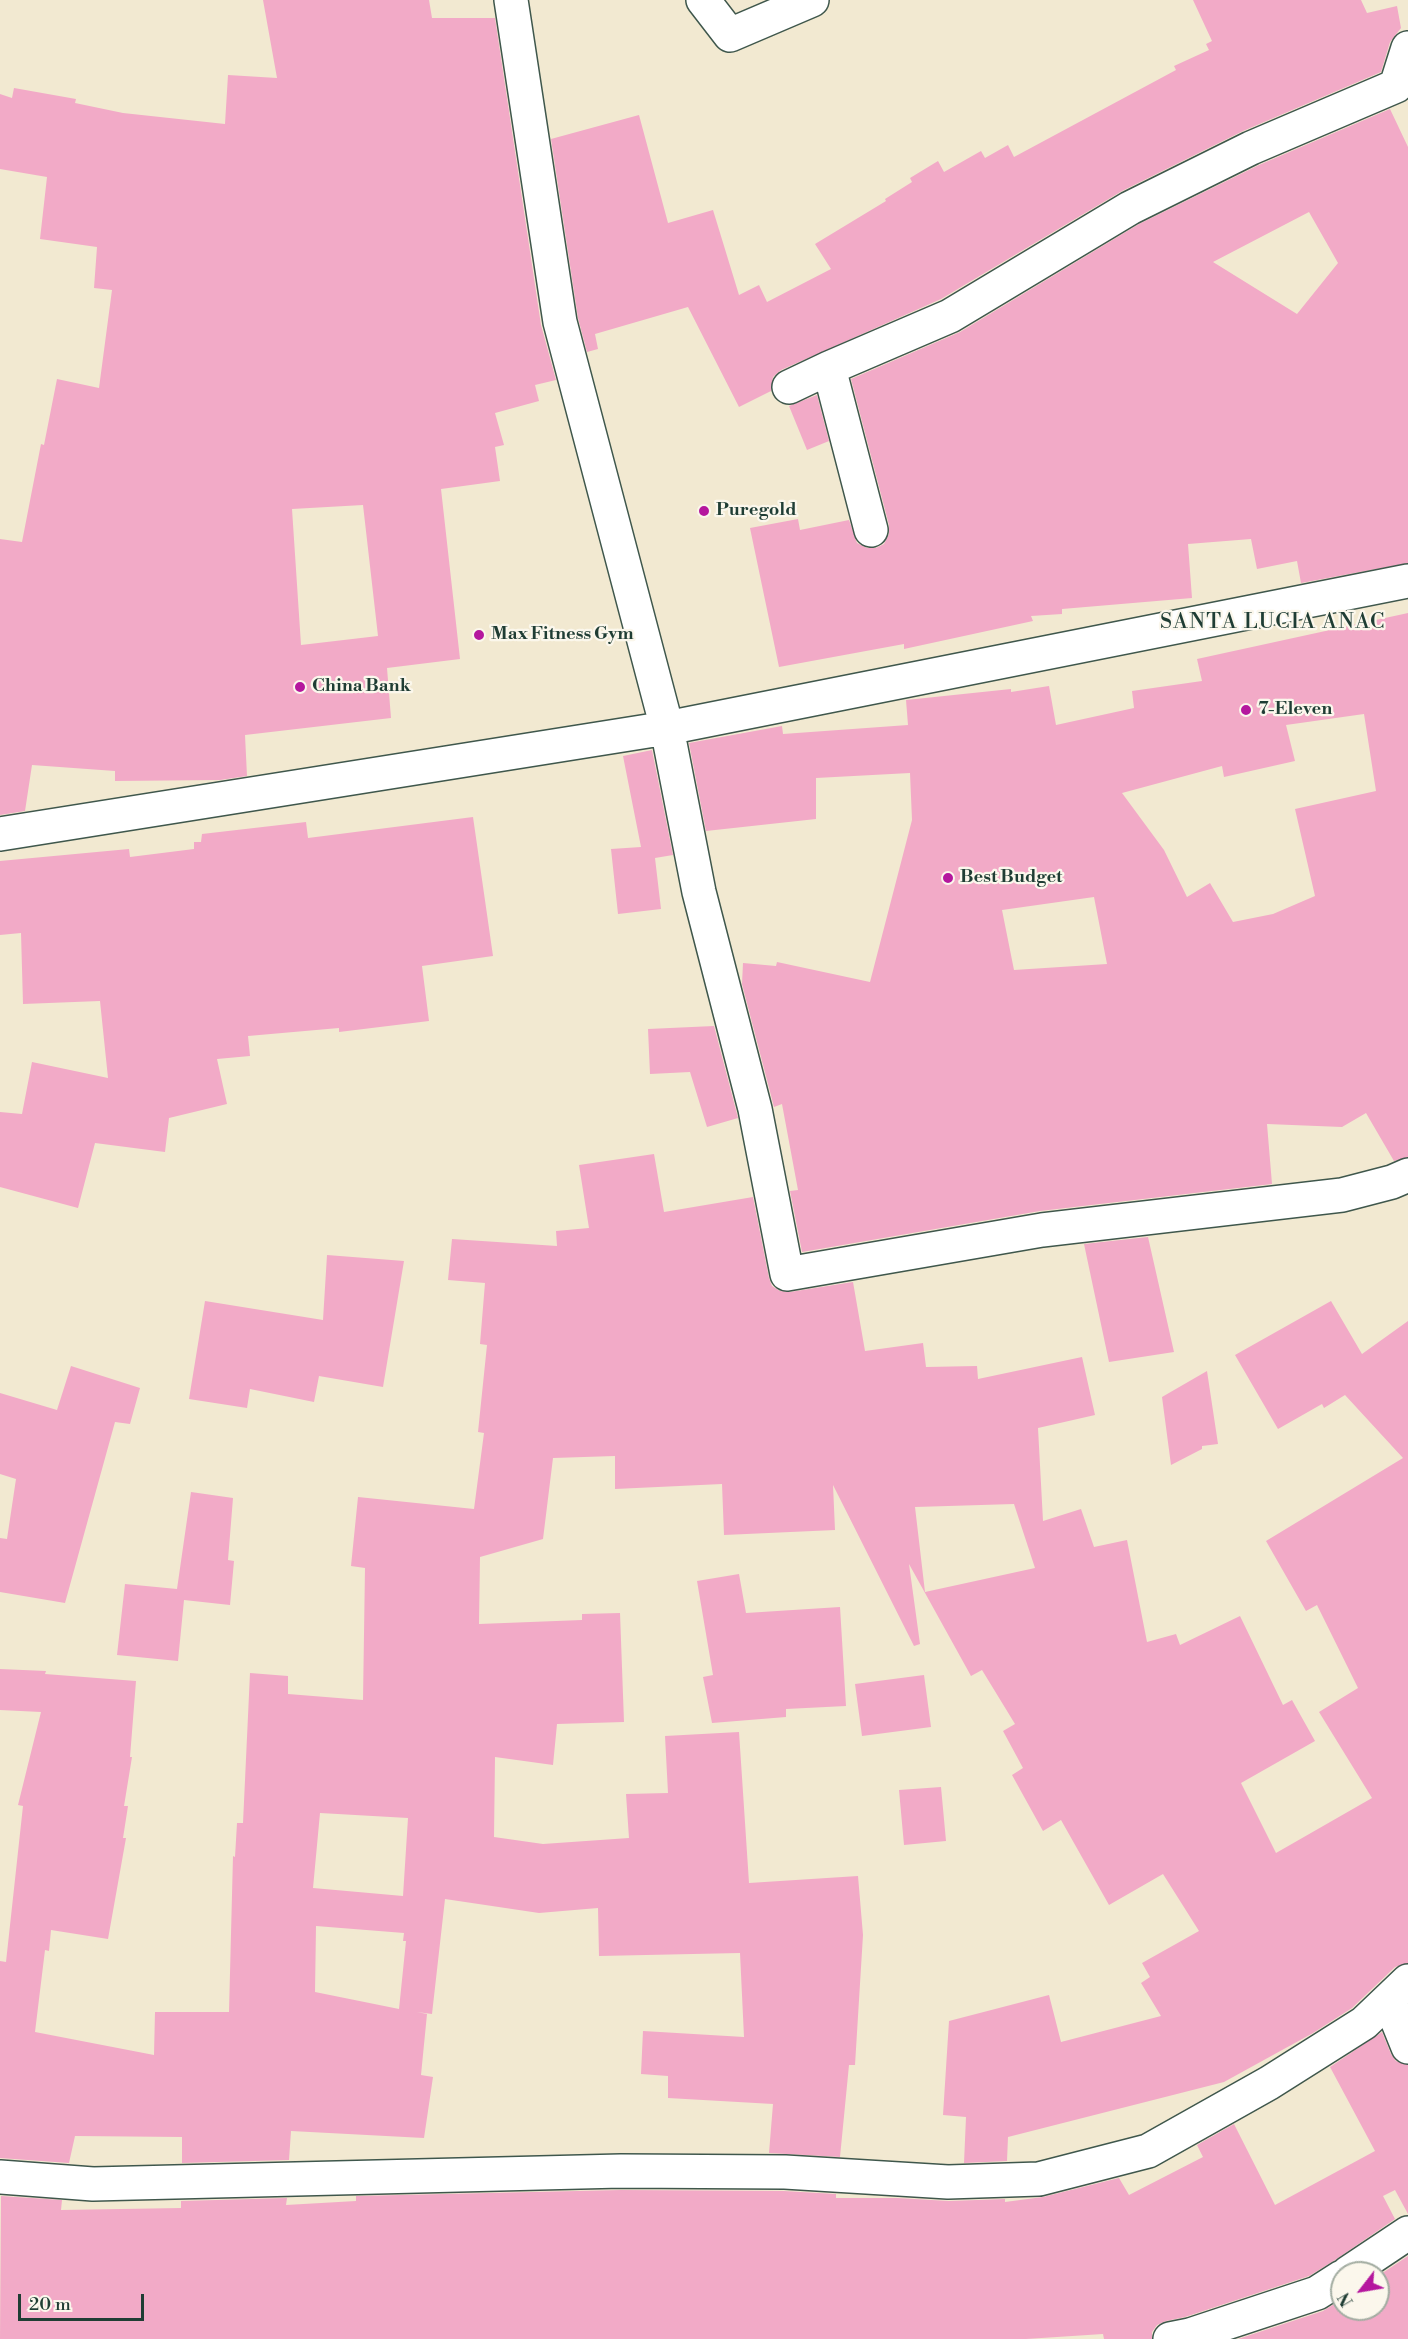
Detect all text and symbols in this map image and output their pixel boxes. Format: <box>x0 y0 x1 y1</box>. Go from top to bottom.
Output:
place label: Puregold <box>716 500 797 522</box>
marker: Puregold <box>697 504 711 518</box>
district label: SANTA LUCIA ANAC <box>1160 610 1386 636</box>
place label: Max Fitness Gym <box>491 624 634 646</box>
marker: Max Fitness Gym <box>472 628 486 642</box>
place label: China Bank <box>312 676 411 698</box>
marker: China Bank <box>293 680 307 694</box>
place label: 7-Eleven <box>1258 699 1332 721</box>
marker: 7-Eleven <box>1239 703 1253 717</box>
place label: Best Budget <box>960 867 1062 889</box>
marker: Best Budget <box>941 871 955 885</box>
north arrow <box>1330 2261 1390 2321</box>
scale bar <box>21 2282 147 2320</box>
text: N <box>1334 2289 1358 2310</box>
text: 20 m <box>29 2293 71 2316</box>

